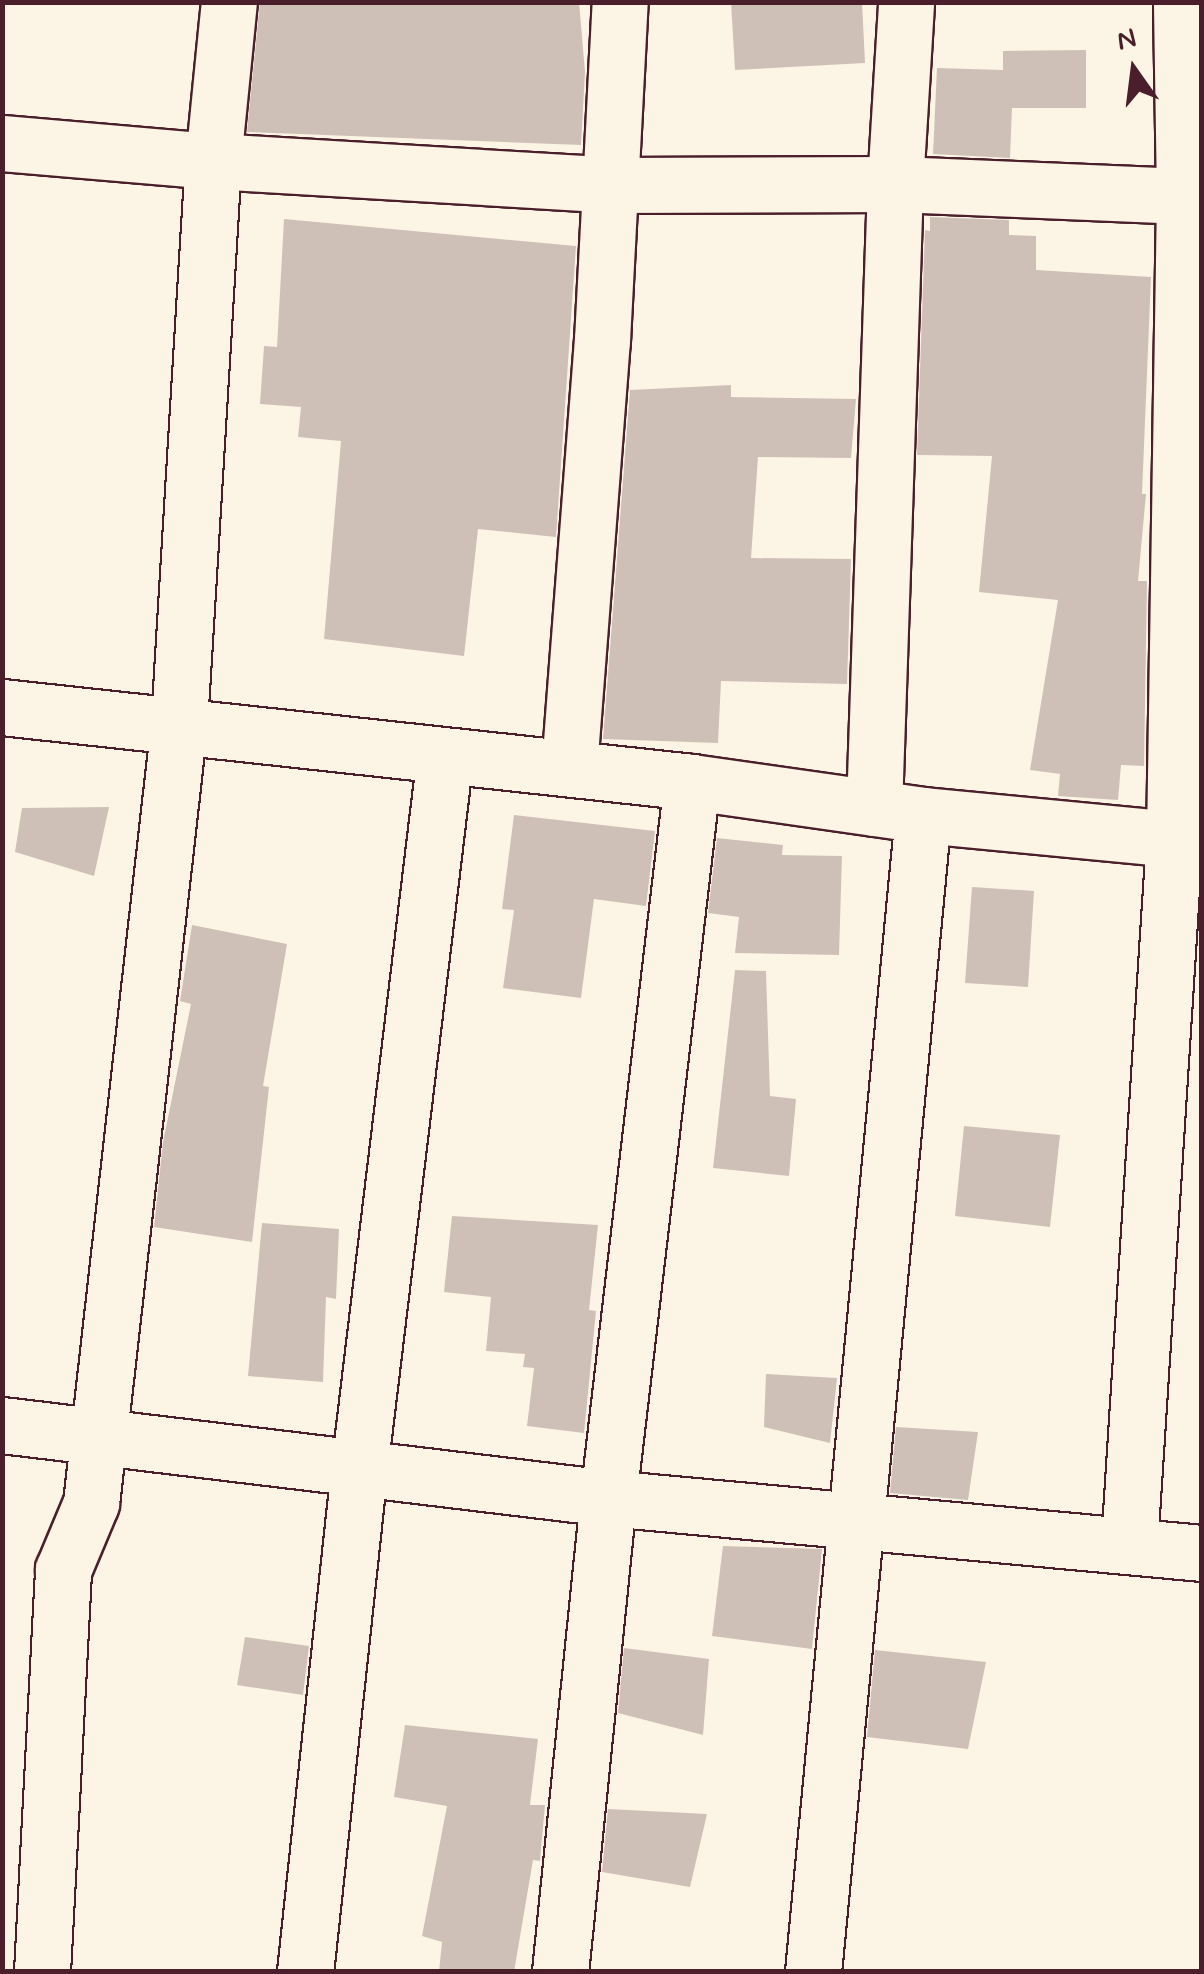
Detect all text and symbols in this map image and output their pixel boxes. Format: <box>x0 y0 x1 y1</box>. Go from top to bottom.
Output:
north arrow <box>1084 20 1184 120</box>
text: N <box>1113 20 1140 61</box>

